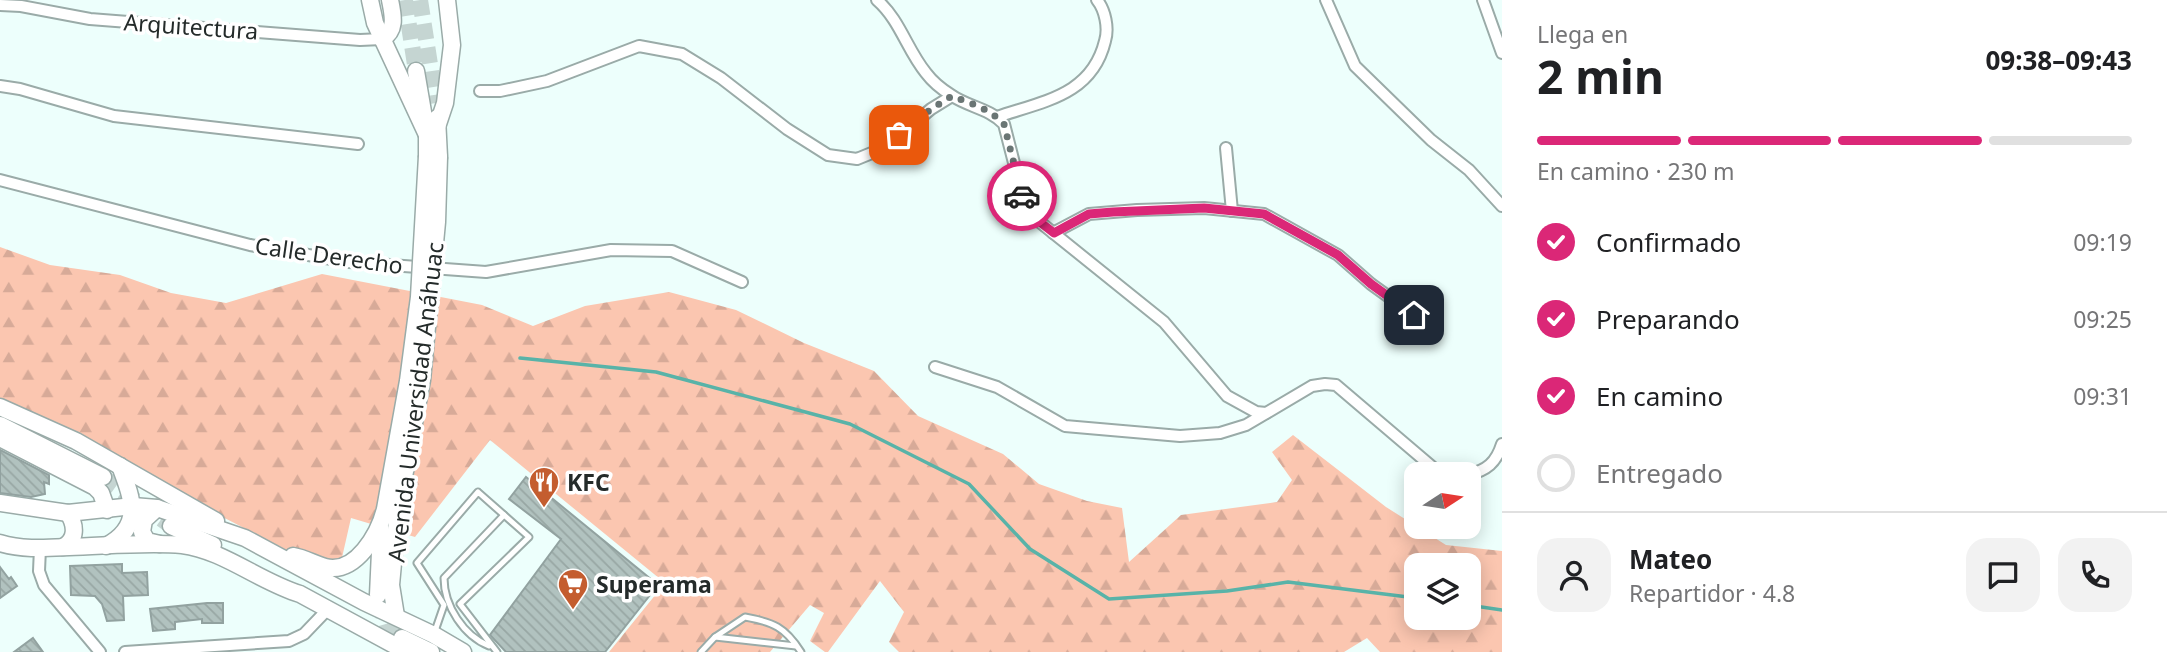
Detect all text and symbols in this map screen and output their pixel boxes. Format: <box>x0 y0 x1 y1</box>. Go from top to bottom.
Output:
street label: Arquitectura <box>123 5 259 47</box>
text: Llega en <box>1537 18 1628 50</box>
text: 09:38–09:43 <box>1985 42 2132 78</box>
text: 2 min <box>1537 45 1664 107</box>
pin <box>869 105 929 165</box>
icon: bag <box>880 116 918 154</box>
text: En camino · 230 m <box>1537 155 1735 187</box>
courier <box>987 161 1057 231</box>
icon: car <box>1003 177 1041 215</box>
icon: check <box>1537 223 1575 261</box>
text: Confirmado <box>1596 224 1741 260</box>
text: 09:19 <box>2073 226 2132 258</box>
street label: Calle Derecho <box>253 229 405 281</box>
street label: Avenida Universidad Anáhuac <box>380 240 450 564</box>
pin <box>1384 285 1444 345</box>
icon: home <box>1395 296 1433 334</box>
icon: check <box>1537 300 1575 338</box>
text: Preparando <box>1596 301 1740 337</box>
text: 09:25 <box>2073 303 2132 335</box>
icon: check <box>1537 377 1575 415</box>
text: En camino <box>1596 378 1723 414</box>
text: 09:31 <box>2073 380 2132 412</box>
text: Entregado <box>1596 455 1723 491</box>
north arrow <box>1404 462 1480 539</box>
map controls <box>1404 462 1481 630</box>
restaurant icon: KFC <box>527 465 561 509</box>
place label: KFC <box>567 466 610 498</box>
button: person <box>1537 538 1611 612</box>
button: chat <box>1966 538 2040 612</box>
button: phone <box>2058 538 2132 612</box>
text: Mateo <box>1629 541 1712 577</box>
button: layers <box>1404 553 1481 630</box>
supermarket icon: Superama <box>556 567 590 611</box>
place label: Superama <box>596 568 712 600</box>
text: Repartidor · 4.8 <box>1629 577 1795 609</box>

